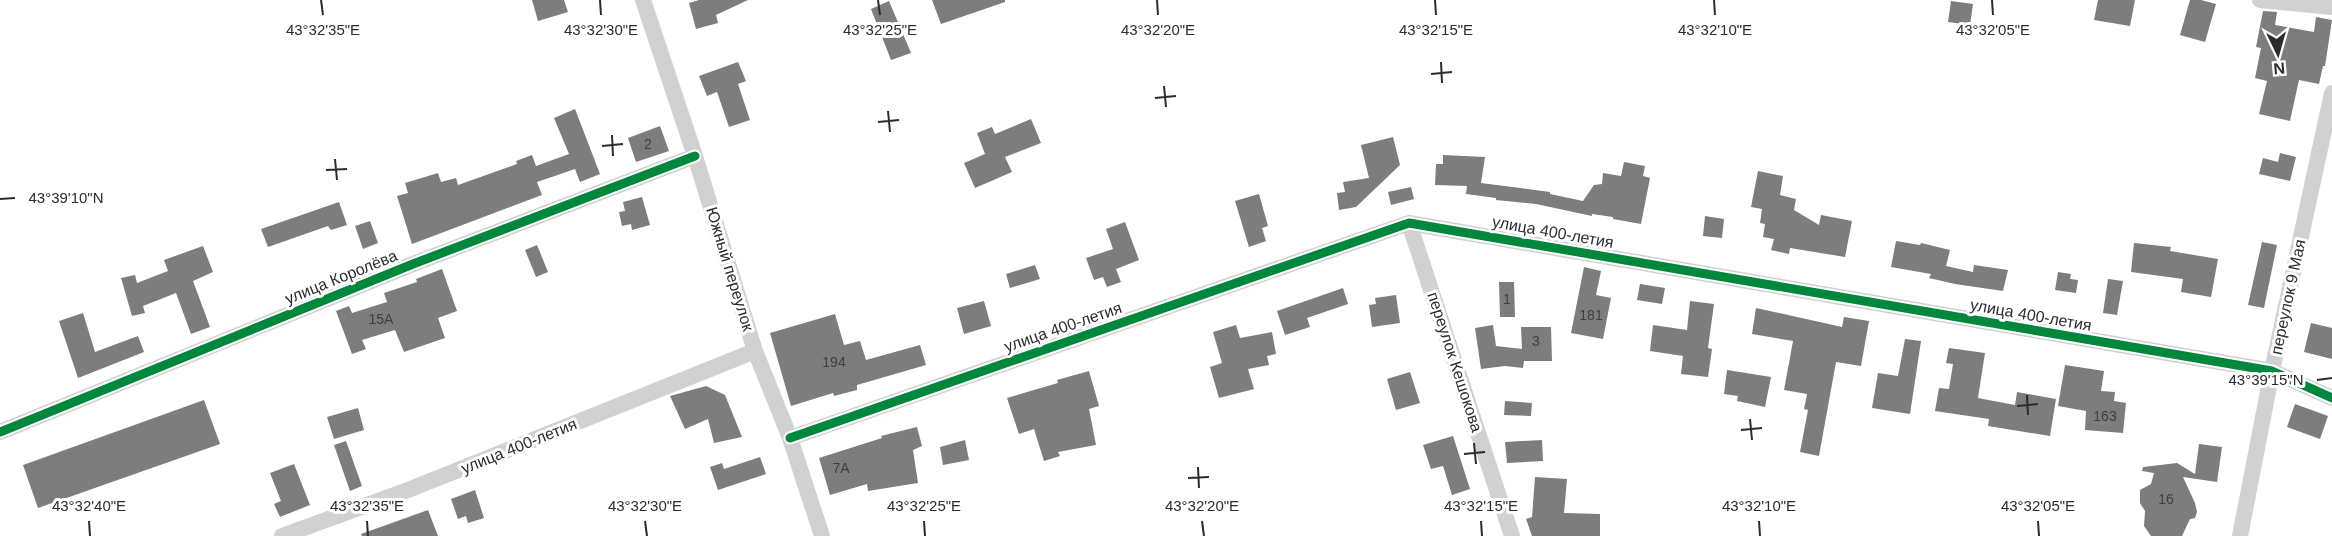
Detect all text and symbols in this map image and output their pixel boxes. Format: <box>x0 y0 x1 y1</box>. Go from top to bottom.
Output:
text: 43°32'35"E <box>286 21 360 38</box>
text: 43°32'30"E <box>564 21 638 38</box>
text: 43°32'25"E <box>843 21 917 38</box>
text: 43°32'20"E <box>1121 21 1195 38</box>
text: 43°32'15"E <box>1399 21 1473 38</box>
text: 43°32'10"E <box>1678 21 1752 38</box>
text: 43°32'05"E <box>1956 21 2030 38</box>
north arrow <box>2248 24 2308 84</box>
text: N <box>2273 59 2286 77</box>
house number: 2 <box>644 136 652 152</box>
text: 43°39'10"N <box>28 189 104 206</box>
street label: Южный переулок <box>703 205 757 334</box>
street label: улица 400-летия <box>1491 213 1615 251</box>
street label: переулок 9 Мая <box>2268 238 2308 356</box>
street label: улица Королёва <box>282 247 400 307</box>
street label: переулок Кешокова <box>1424 290 1486 434</box>
house number: 1 <box>1503 291 1511 307</box>
street label: улица 400-летия <box>1969 296 2093 334</box>
street label: улица 400-летия <box>1002 299 1124 355</box>
house number: 181 <box>1579 307 1603 323</box>
house number: 15А <box>369 311 394 327</box>
house number: 3 <box>1532 333 1540 349</box>
house number: 194 <box>822 354 846 370</box>
text: 43°39'15"N <box>2228 371 2304 388</box>
house number: 163 <box>2093 408 2117 424</box>
street label: улица 400-летия <box>459 415 579 477</box>
house number: 7А <box>832 460 850 476</box>
house number: 16 <box>2158 491 2174 507</box>
text: 43°32'40"E <box>52 497 126 514</box>
text: 43°32'35"E <box>330 497 404 514</box>
text: 43°32'30"E <box>608 497 682 514</box>
text: 43°32'25"E <box>887 497 961 514</box>
text: 43°32'20"E <box>1165 497 1239 514</box>
text: 43°32'15"E <box>1444 497 1518 514</box>
text: 43°32'10"E <box>1722 497 1796 514</box>
text: 43°32'05"E <box>2001 497 2075 514</box>

